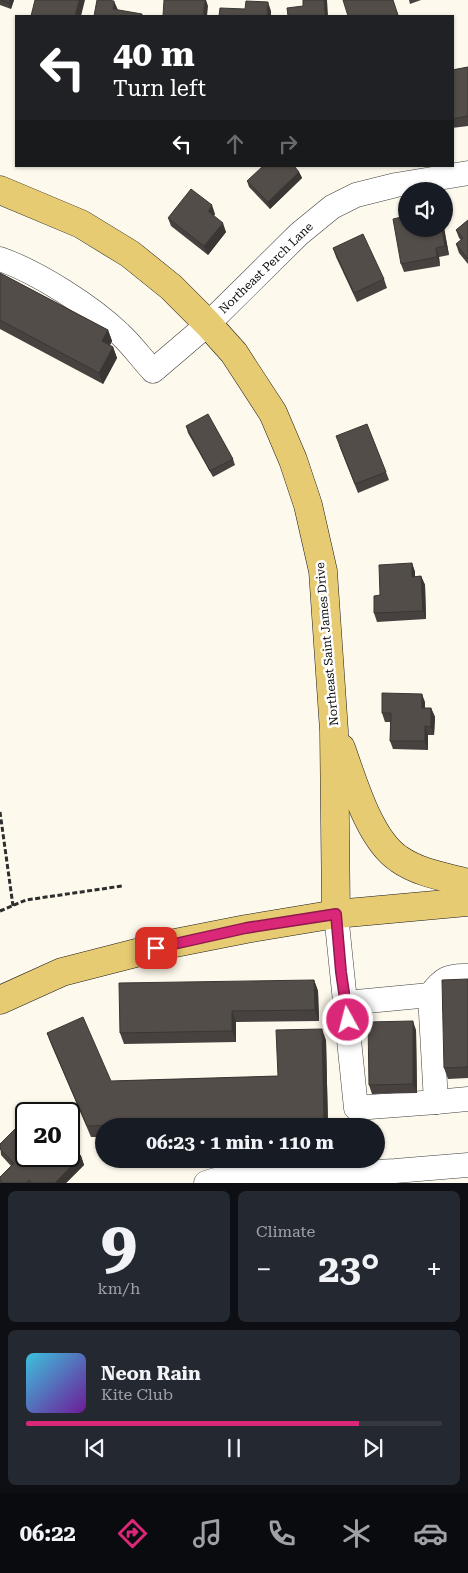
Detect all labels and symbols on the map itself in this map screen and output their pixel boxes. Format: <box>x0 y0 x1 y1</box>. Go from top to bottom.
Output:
street label: Northeast Perch Lane <box>216 219 316 317</box>
street label: Northeast Saint James Drive <box>313 561 341 726</box>
pin <box>135 927 177 969</box>
position arrow <box>321 993 373 1045</box>
speed limit sign: 20 <box>15 1102 80 1167</box>

